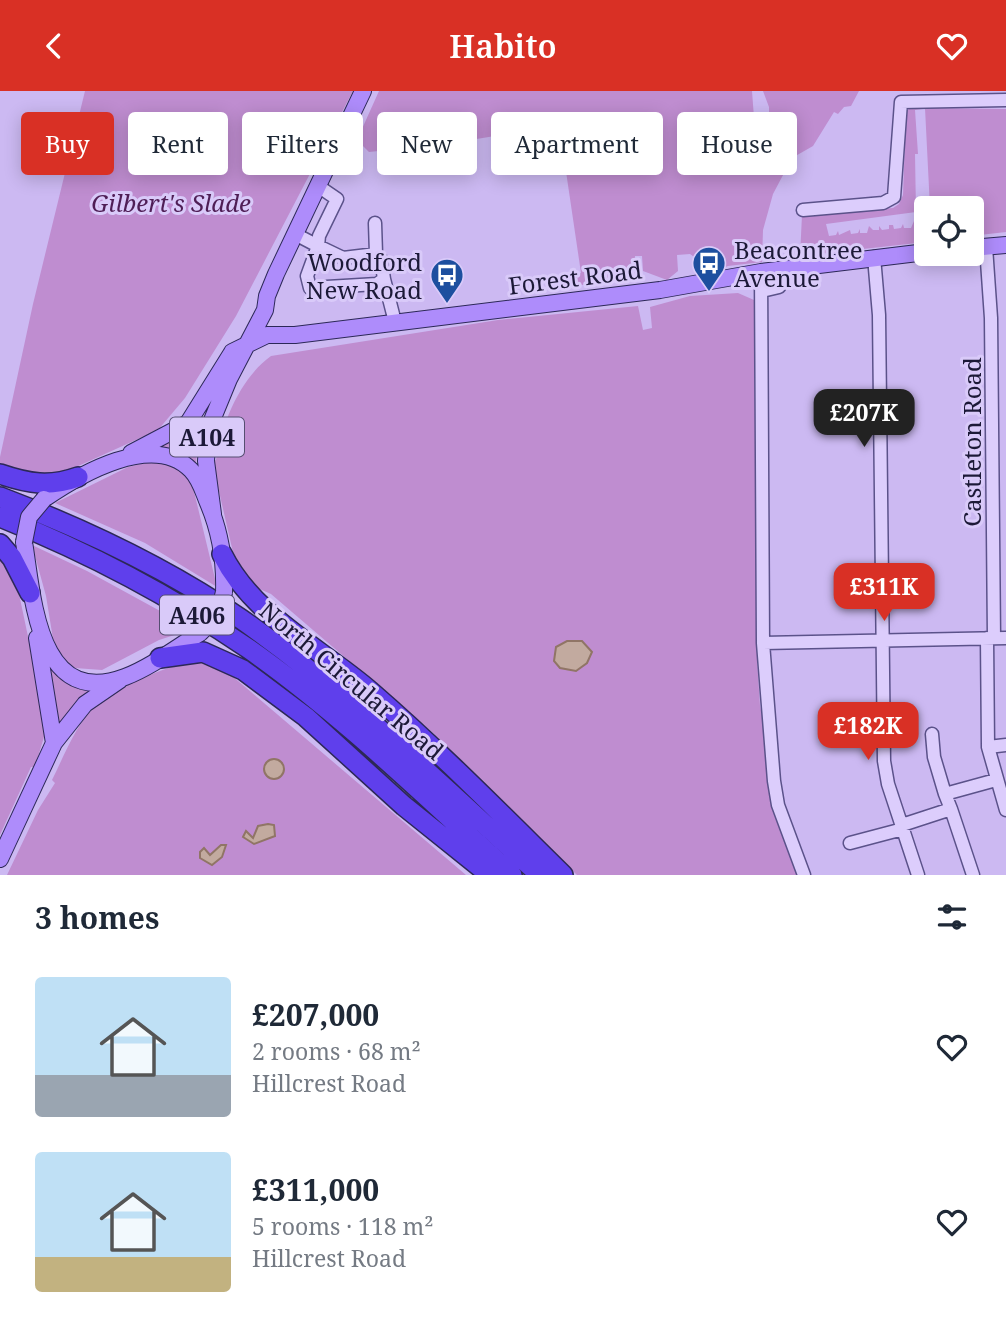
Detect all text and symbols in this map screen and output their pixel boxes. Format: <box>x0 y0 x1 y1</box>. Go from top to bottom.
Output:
text: Habito <box>449 24 557 67</box>
icon: back <box>35 27 73 65</box>
icon: heart <box>933 27 971 65</box>
chip: Buy <box>21 112 114 175</box>
chip: Rent <box>128 112 228 175</box>
chip: Filters <box>242 112 363 175</box>
chip: New <box>377 112 477 175</box>
chip: Apartment <box>491 112 663 175</box>
chip: House <box>677 112 797 175</box>
park label: Gilbert's Slade <box>91 186 251 219</box>
map controls <box>914 196 984 266</box>
button: locate <box>914 196 984 266</box>
place label: Beacontree Avenue <box>734 233 863 294</box>
bus stop icon: Beacontree Avenue <box>690 244 728 293</box>
place label: Woodford New Road <box>306 245 422 306</box>
street label: Forest Road <box>506 252 644 302</box>
bus stop icon: Woodford New Road <box>428 256 466 305</box>
street label: Castleton Road <box>955 357 988 527</box>
pin: £207K <box>815 389 913 449</box>
text: £207K <box>830 396 898 428</box>
road number: A104 <box>170 417 244 457</box>
pin: £311K <box>835 563 933 623</box>
text: £311K <box>850 570 918 602</box>
street label: North Circular Road <box>253 593 451 767</box>
road number: A406 <box>160 595 234 635</box>
pin: £182K <box>819 703 917 762</box>
text: £182K <box>834 709 902 741</box>
text: 3 homes <box>35 897 159 938</box>
icon: filters <box>933 898 971 936</box>
text: £207,000 <box>252 994 379 1035</box>
icon: home <box>91 1005 175 1089</box>
icon: heart <box>933 1028 971 1066</box>
text: 2 rooms · 68 m² <box>252 1035 421 1067</box>
text: Hillcrest Road <box>252 1067 406 1099</box>
text: £311,000 <box>252 1169 379 1210</box>
icon: home <box>91 1180 175 1264</box>
icon: heart <box>933 1203 971 1241</box>
text: 5 rooms · 118 m² <box>252 1210 434 1242</box>
text: Hillcrest Road <box>252 1242 406 1274</box>

